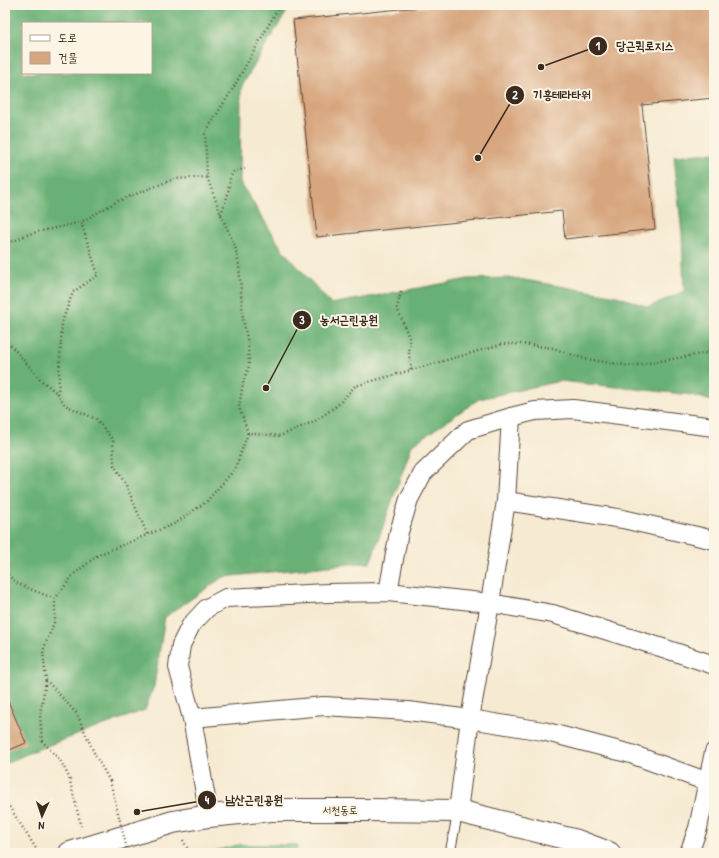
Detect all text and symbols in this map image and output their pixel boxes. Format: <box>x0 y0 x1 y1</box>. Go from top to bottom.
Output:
legend <box>22 22 152 74</box>
text: 도로 <box>58 29 77 46</box>
callout: 당근퀵로지스 <box>588 34 682 58</box>
text: 1 <box>596 37 601 54</box>
text: 당근퀵로지스 <box>616 37 674 54</box>
text: 건물 <box>58 49 78 66</box>
callout: 기흥테라타워 <box>505 83 598 107</box>
text: 2 <box>512 86 518 103</box>
text: 기흥테라타워 <box>533 86 591 103</box>
callout: 농서근린공원 <box>292 308 386 332</box>
text: 3 <box>299 311 305 328</box>
text: 농서근린공원 <box>320 311 378 328</box>
callout: 남산근린공원 <box>197 788 291 812</box>
text: 4 <box>205 791 210 808</box>
text: 남산근린공원 <box>225 791 283 808</box>
north arrow <box>22 796 62 836</box>
street label: 서천동로 <box>322 803 358 817</box>
text: N <box>38 819 45 833</box>

